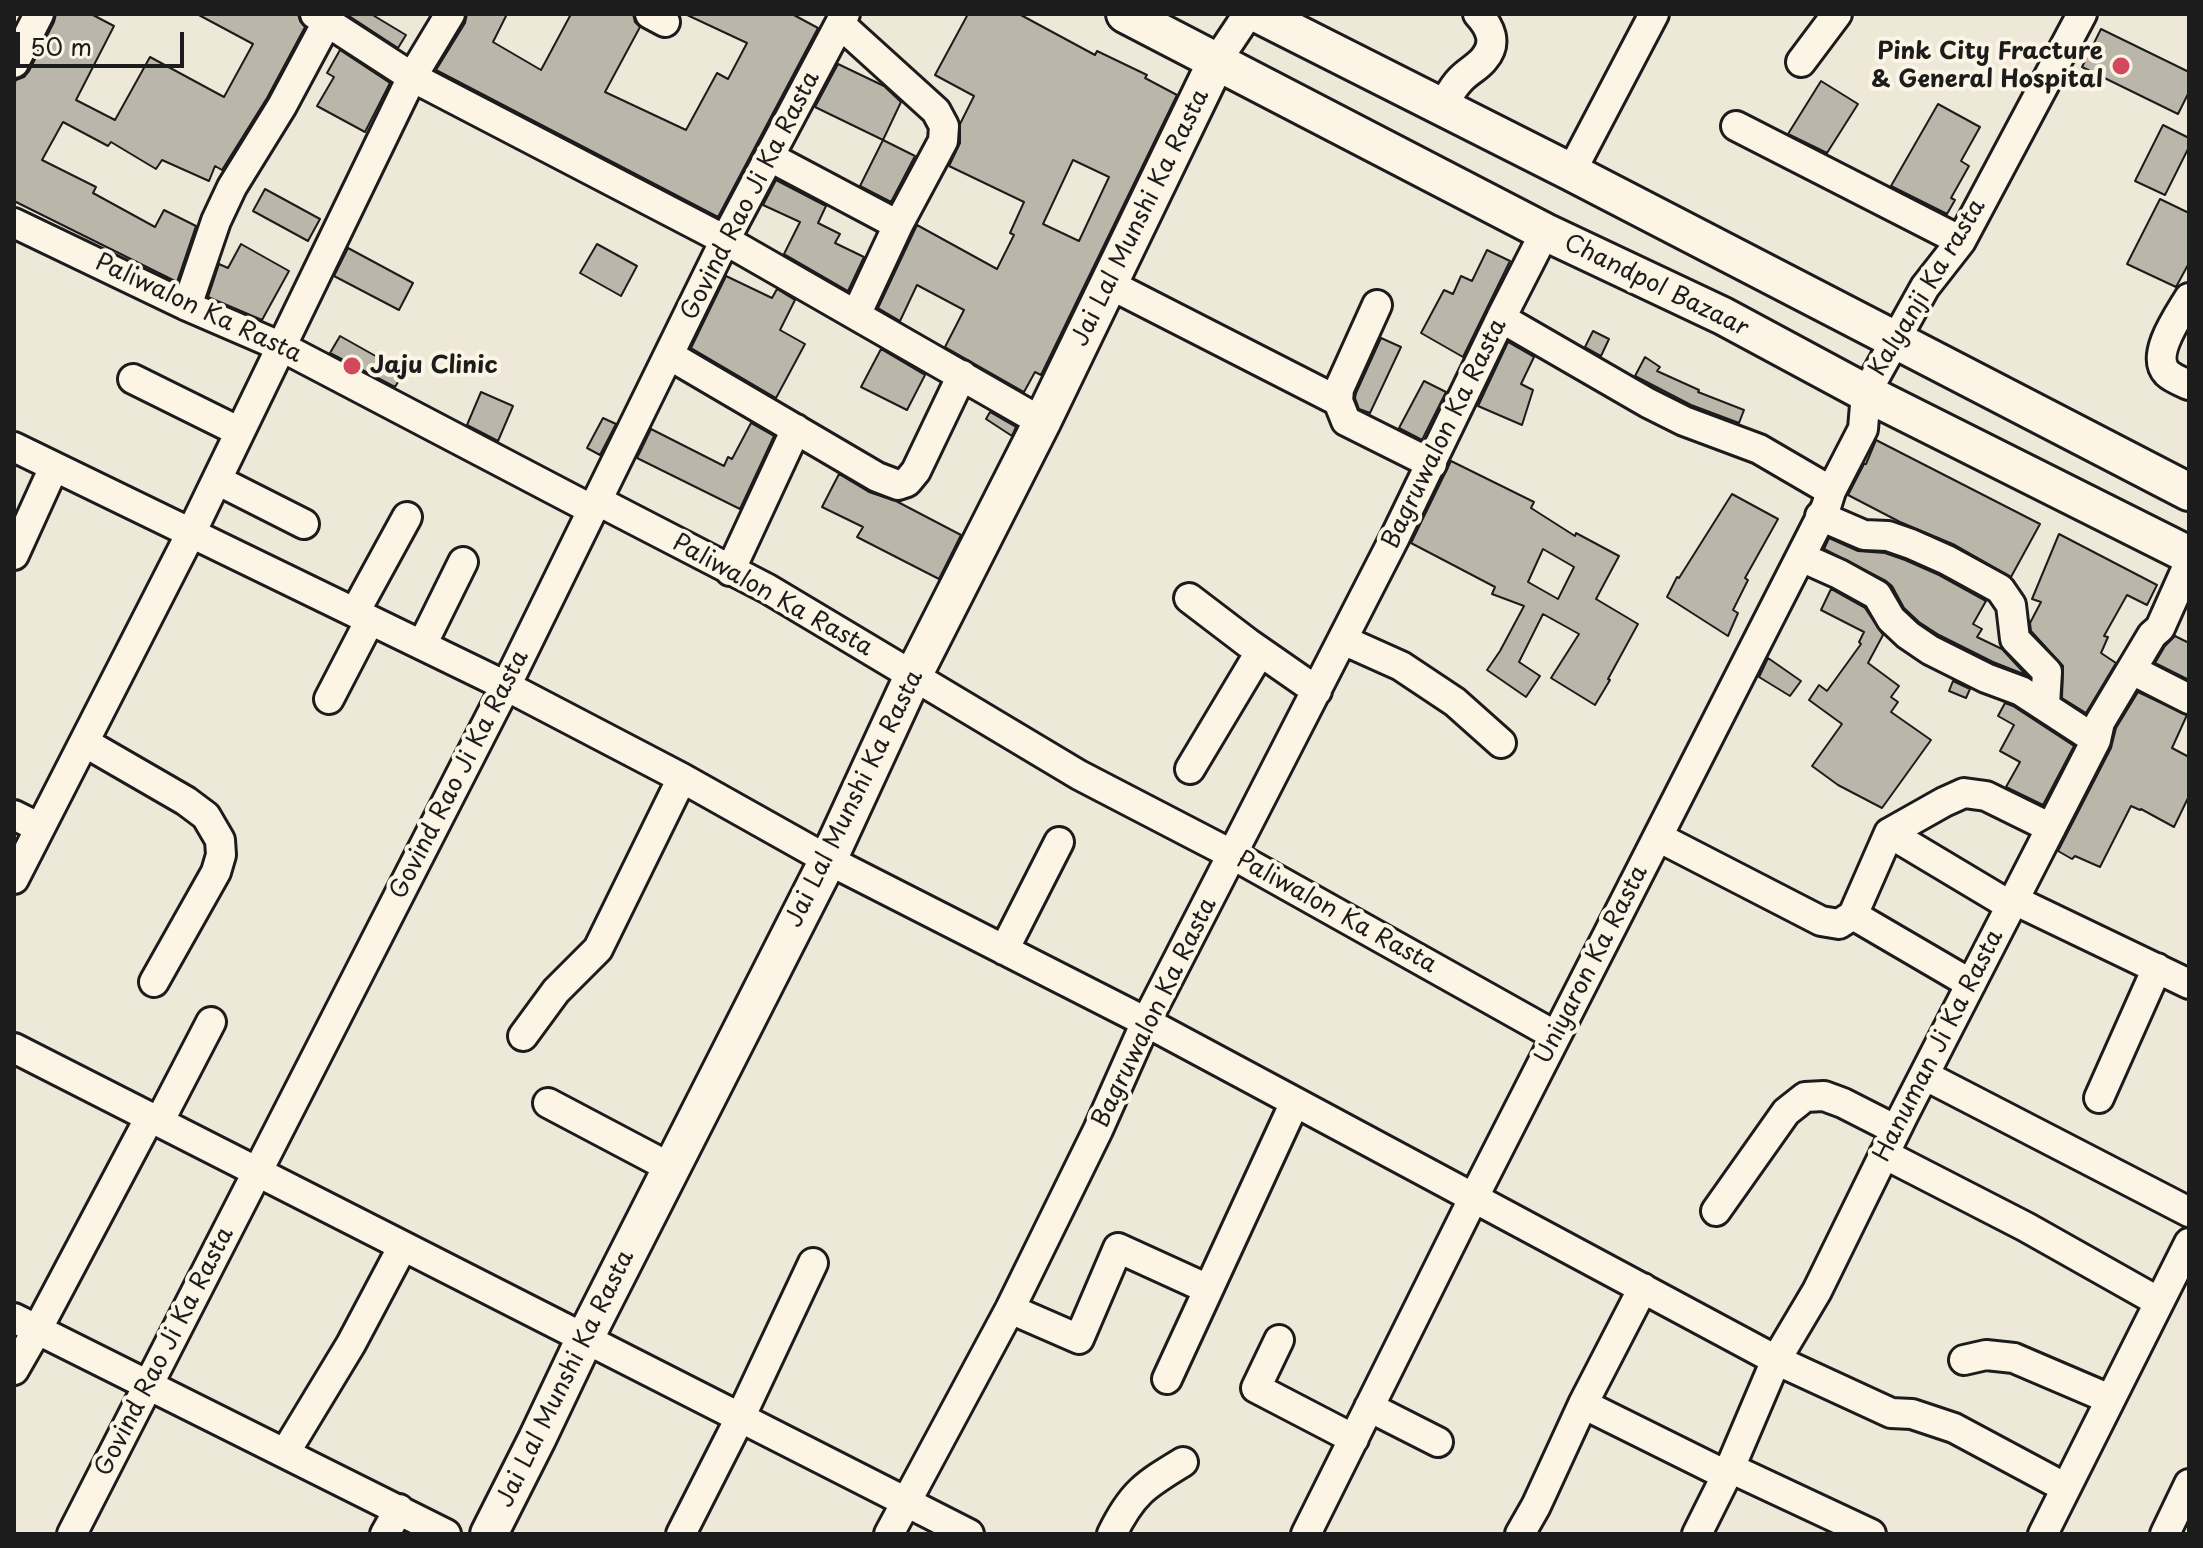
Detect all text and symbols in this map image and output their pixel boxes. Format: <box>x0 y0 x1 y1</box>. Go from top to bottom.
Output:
scale bar <box>20 16 188 66</box>
text: 50 m <box>30 28 92 64</box>
place label: Pink City Fracture & General Hospital <box>1871 38 2103 94</box>
marker: Pink City Fracture & General Hospital <box>2110 55 2132 77</box>
street label: Govind Rao Ji Ka Rasta <box>676 67 826 325</box>
street label: Jai Lal Munshi Ka Rasta <box>1066 85 1216 351</box>
street label: Kalyanji Ka rasta <box>1864 194 1992 382</box>
street label: Chandpol Bazaar <box>1559 229 1753 343</box>
street label: Paliwalon Ka Rasta <box>90 248 306 370</box>
street label: Bagruwalon Ka Rasta <box>1377 314 1513 554</box>
place label: Jaju Clinic <box>370 352 498 380</box>
marker: Jaju Clinic <box>341 355 363 377</box>
street label: Paliwalon Ka Rasta <box>667 529 877 663</box>
street label: Govind Rao Ji Ka Rasta <box>385 646 535 904</box>
street label: Jai Lal Munshi Ka Rasta <box>780 666 930 932</box>
street label: Paliwalon Ka Rasta <box>1231 846 1441 980</box>
street label: Uniyaron Ka Rasta <box>1529 861 1655 1069</box>
street label: Bagruwalon Ka Rasta <box>1087 893 1223 1133</box>
street label: Hanuman Ji Ka Rasta <box>1868 925 2010 1167</box>
street label: Govind Rao Ji Ka Rasta <box>90 1223 240 1481</box>
street label: Jai Lal Munshi Ka Rasta <box>491 1246 641 1512</box>

